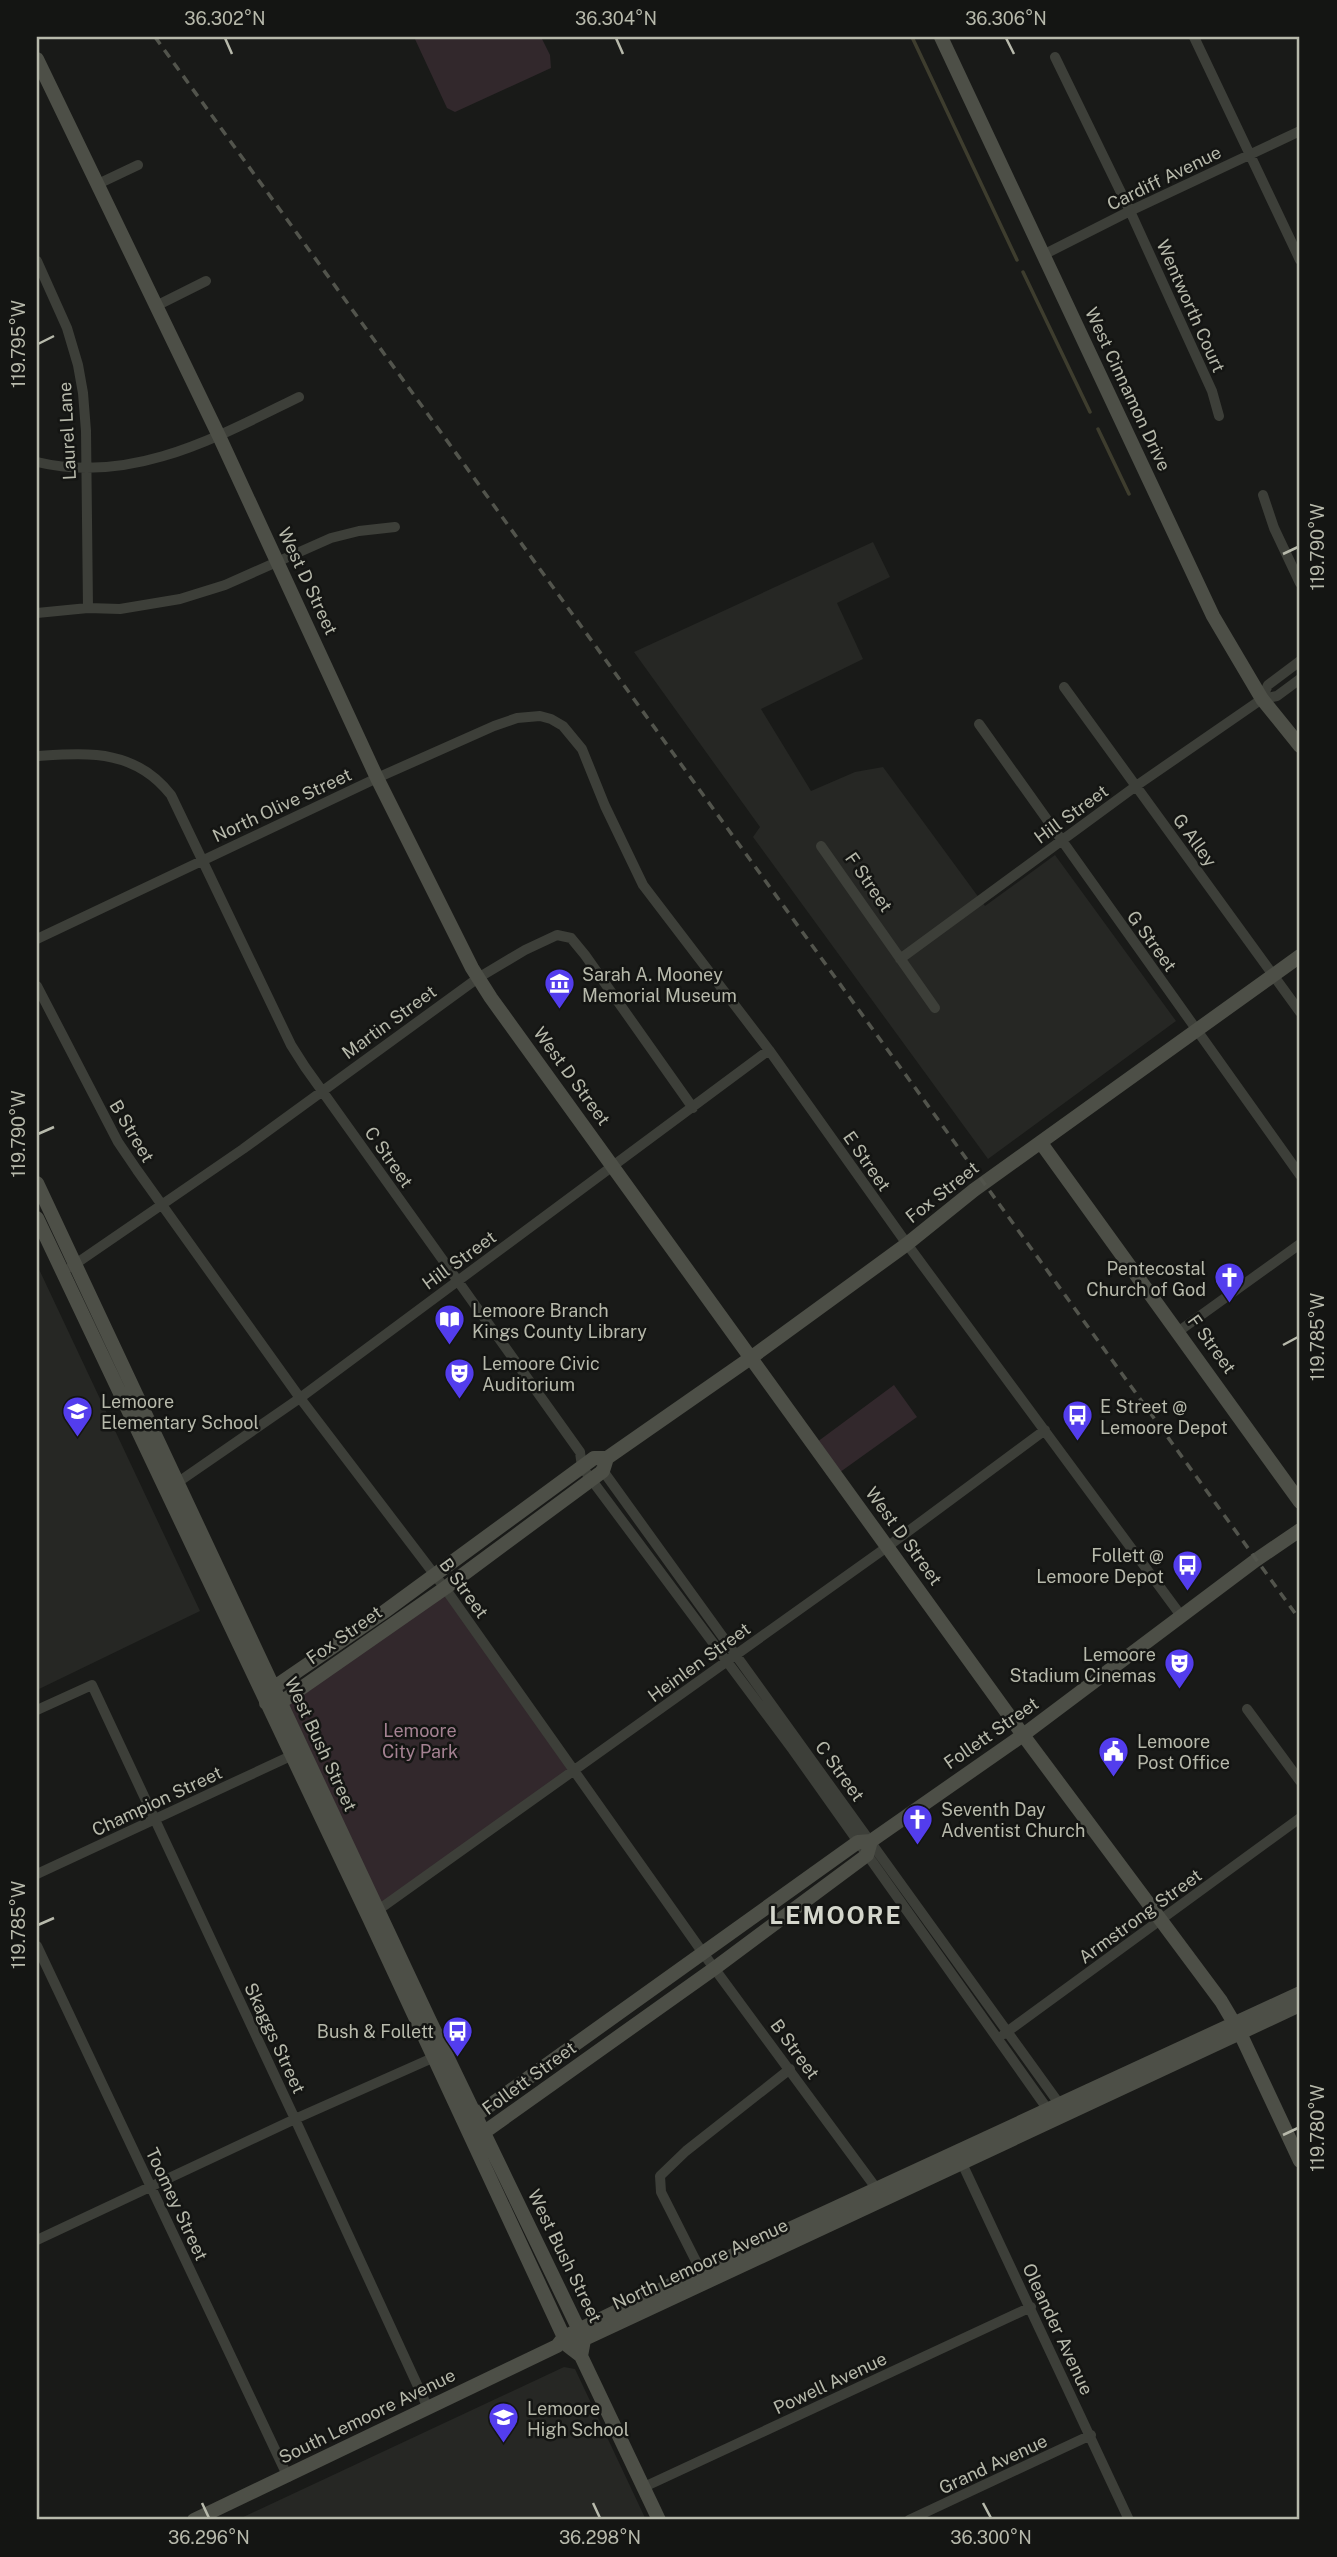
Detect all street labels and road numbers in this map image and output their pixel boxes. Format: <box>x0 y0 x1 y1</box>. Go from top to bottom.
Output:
street label: Cardiff Avenue <box>1103 141 1225 215</box>
street label: Wentworth Court <box>1152 236 1230 376</box>
street label: West Cinnamon Drive <box>1081 304 1175 474</box>
street label: Laurel Lane <box>54 381 80 481</box>
street label: West D Street <box>274 524 342 638</box>
street label: North Olive Street <box>209 764 355 846</box>
street label: Hill Street <box>1030 780 1112 848</box>
street label: G Alley <box>1169 809 1221 871</box>
street label: F Street <box>841 848 897 916</box>
street label: G Street <box>1123 906 1181 976</box>
street label: Martin Street <box>338 981 440 1063</box>
street label: West D Street <box>529 1023 615 1129</box>
street label: B Street <box>105 1096 159 1166</box>
street label: C Street <box>361 1123 417 1191</box>
street label: E Street <box>839 1127 895 1195</box>
street label: Fox Street <box>901 1157 983 1227</box>
street label: Hill Street <box>418 1226 500 1294</box>
street label: F Street <box>1184 1310 1240 1378</box>
street label: West D Street <box>861 1483 947 1589</box>
street label: B Street <box>435 1554 493 1622</box>
street label: Fox Street <box>302 1601 386 1669</box>
street label: Heinlen Street <box>644 1618 754 1706</box>
street label: West Bush Street <box>281 1674 361 1814</box>
street label: Follett Street <box>940 1693 1042 1773</box>
street label: C Street <box>811 1737 869 1805</box>
street label: Champion Street <box>89 1762 225 1840</box>
street label: Armstrong Street <box>1074 1864 1206 1968</box>
street label: Skaggs Street <box>240 1979 310 2097</box>
street label: B Street <box>766 2015 824 2083</box>
street label: Follett Street <box>478 2037 580 2119</box>
street label: Toomey Street <box>142 2144 212 2264</box>
street label: West Bush Street <box>524 2186 606 2326</box>
street label: North Lemoore Avenue <box>609 2214 791 2314</box>
street label: Oleander Avenue <box>1018 2260 1098 2398</box>
street label: Powell Avenue <box>770 2348 890 2418</box>
street label: South Lemoore Avenue <box>275 2364 459 2468</box>
street label: Grand Avenue <box>935 2430 1051 2498</box>

